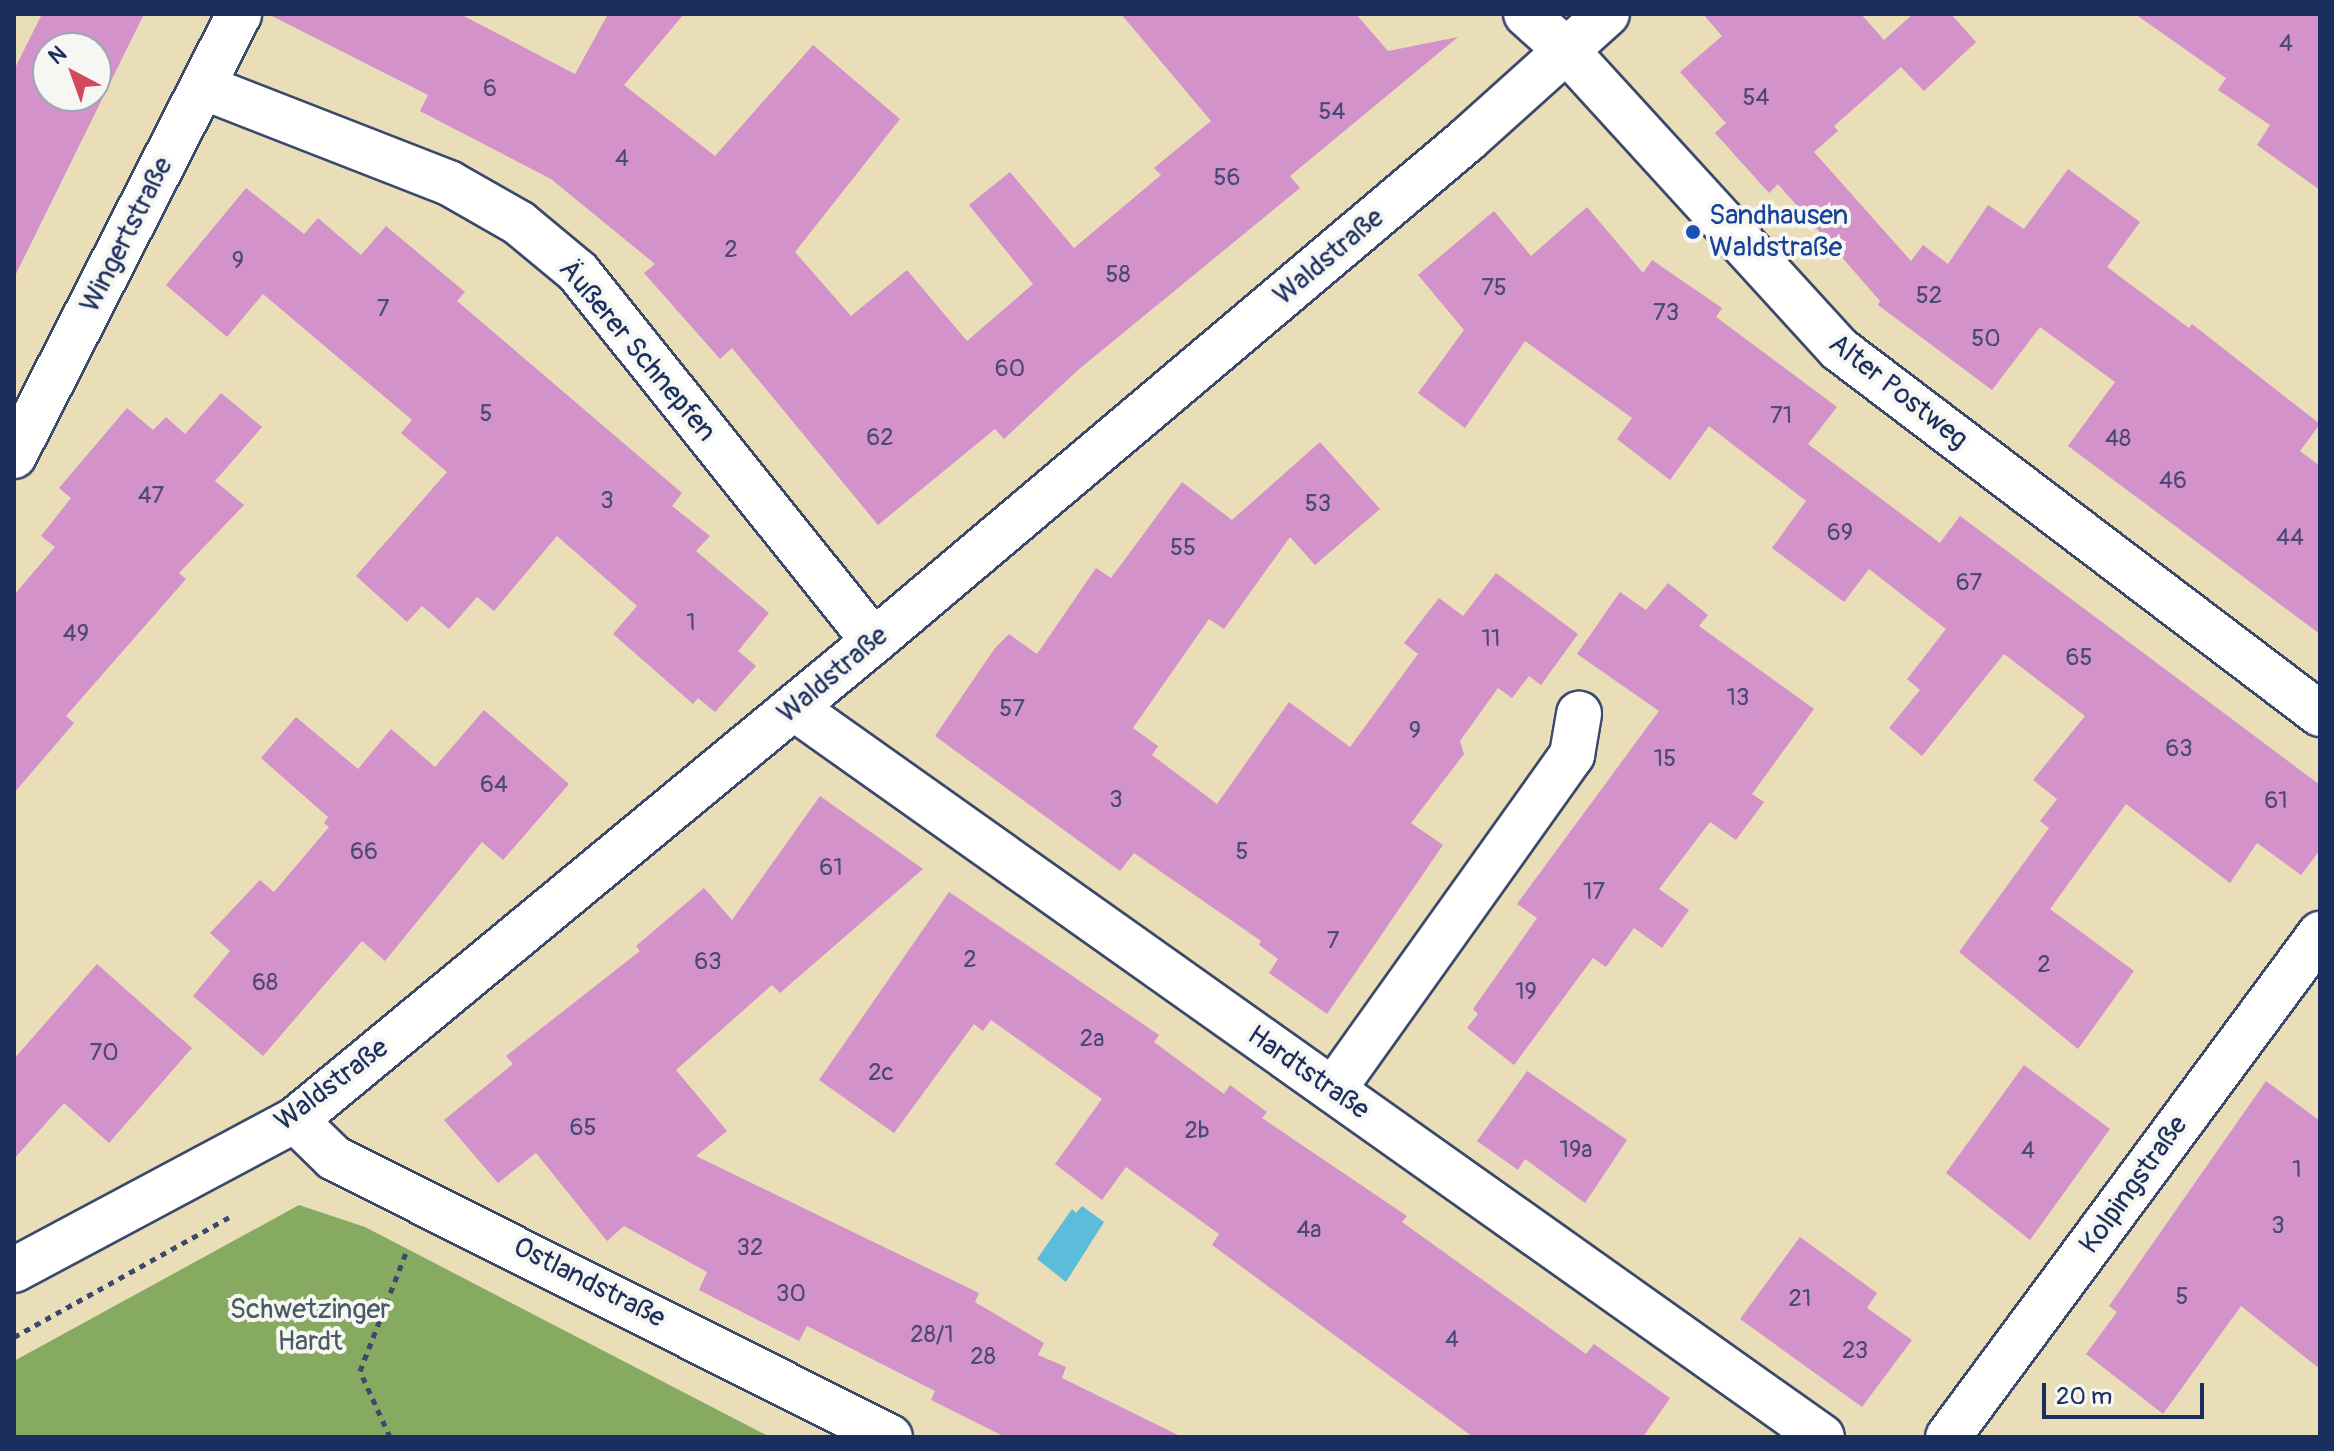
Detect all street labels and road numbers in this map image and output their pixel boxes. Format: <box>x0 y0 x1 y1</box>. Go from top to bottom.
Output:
street label: Wingertstraße <box>74 152 180 318</box>
street label: Waldstraße <box>1267 201 1391 313</box>
street label: Äußerer Schnepfen <box>551 253 723 449</box>
street label: Alter Postweg <box>1822 327 1974 457</box>
street label: Waldstraße <box>771 619 895 731</box>
street label: Hardtstraße <box>1241 1019 1375 1127</box>
street label: Waldstraße <box>269 1032 395 1138</box>
street label: Kolpingstraße <box>2073 1109 2195 1261</box>
street label: Ostlandstraße <box>507 1230 671 1336</box>

